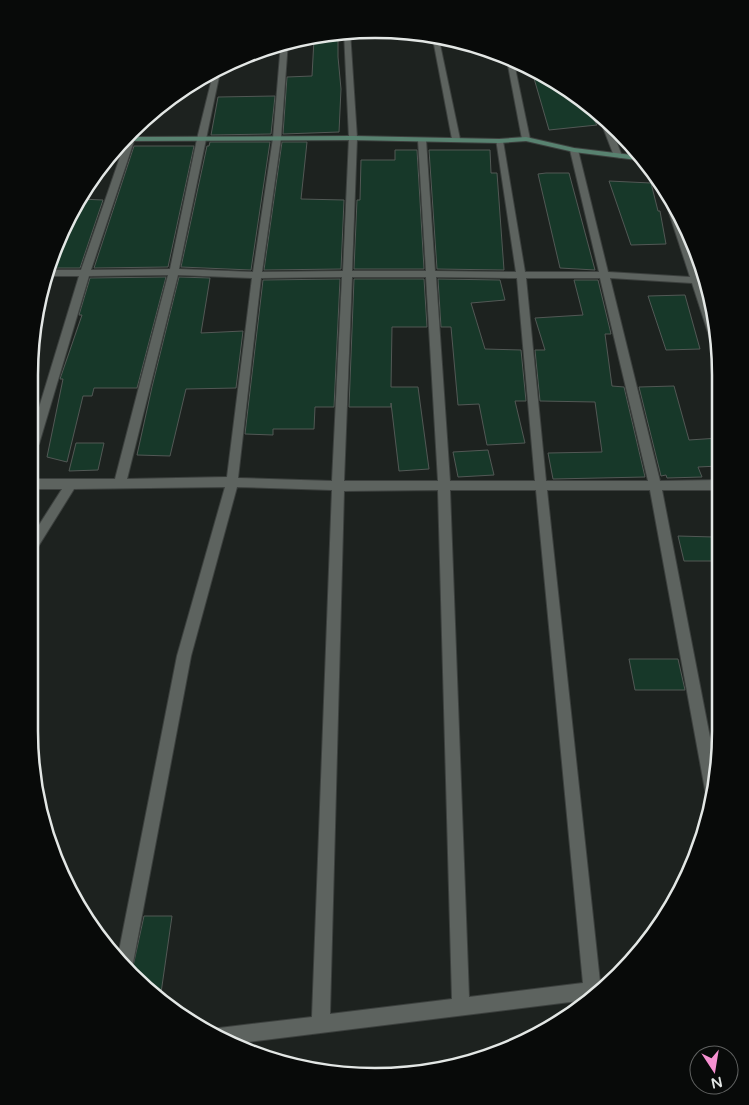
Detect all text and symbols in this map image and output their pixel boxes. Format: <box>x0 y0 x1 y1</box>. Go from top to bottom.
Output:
north arrow <box>689 1045 739 1095</box>
text: N <box>709 1073 724 1092</box>

